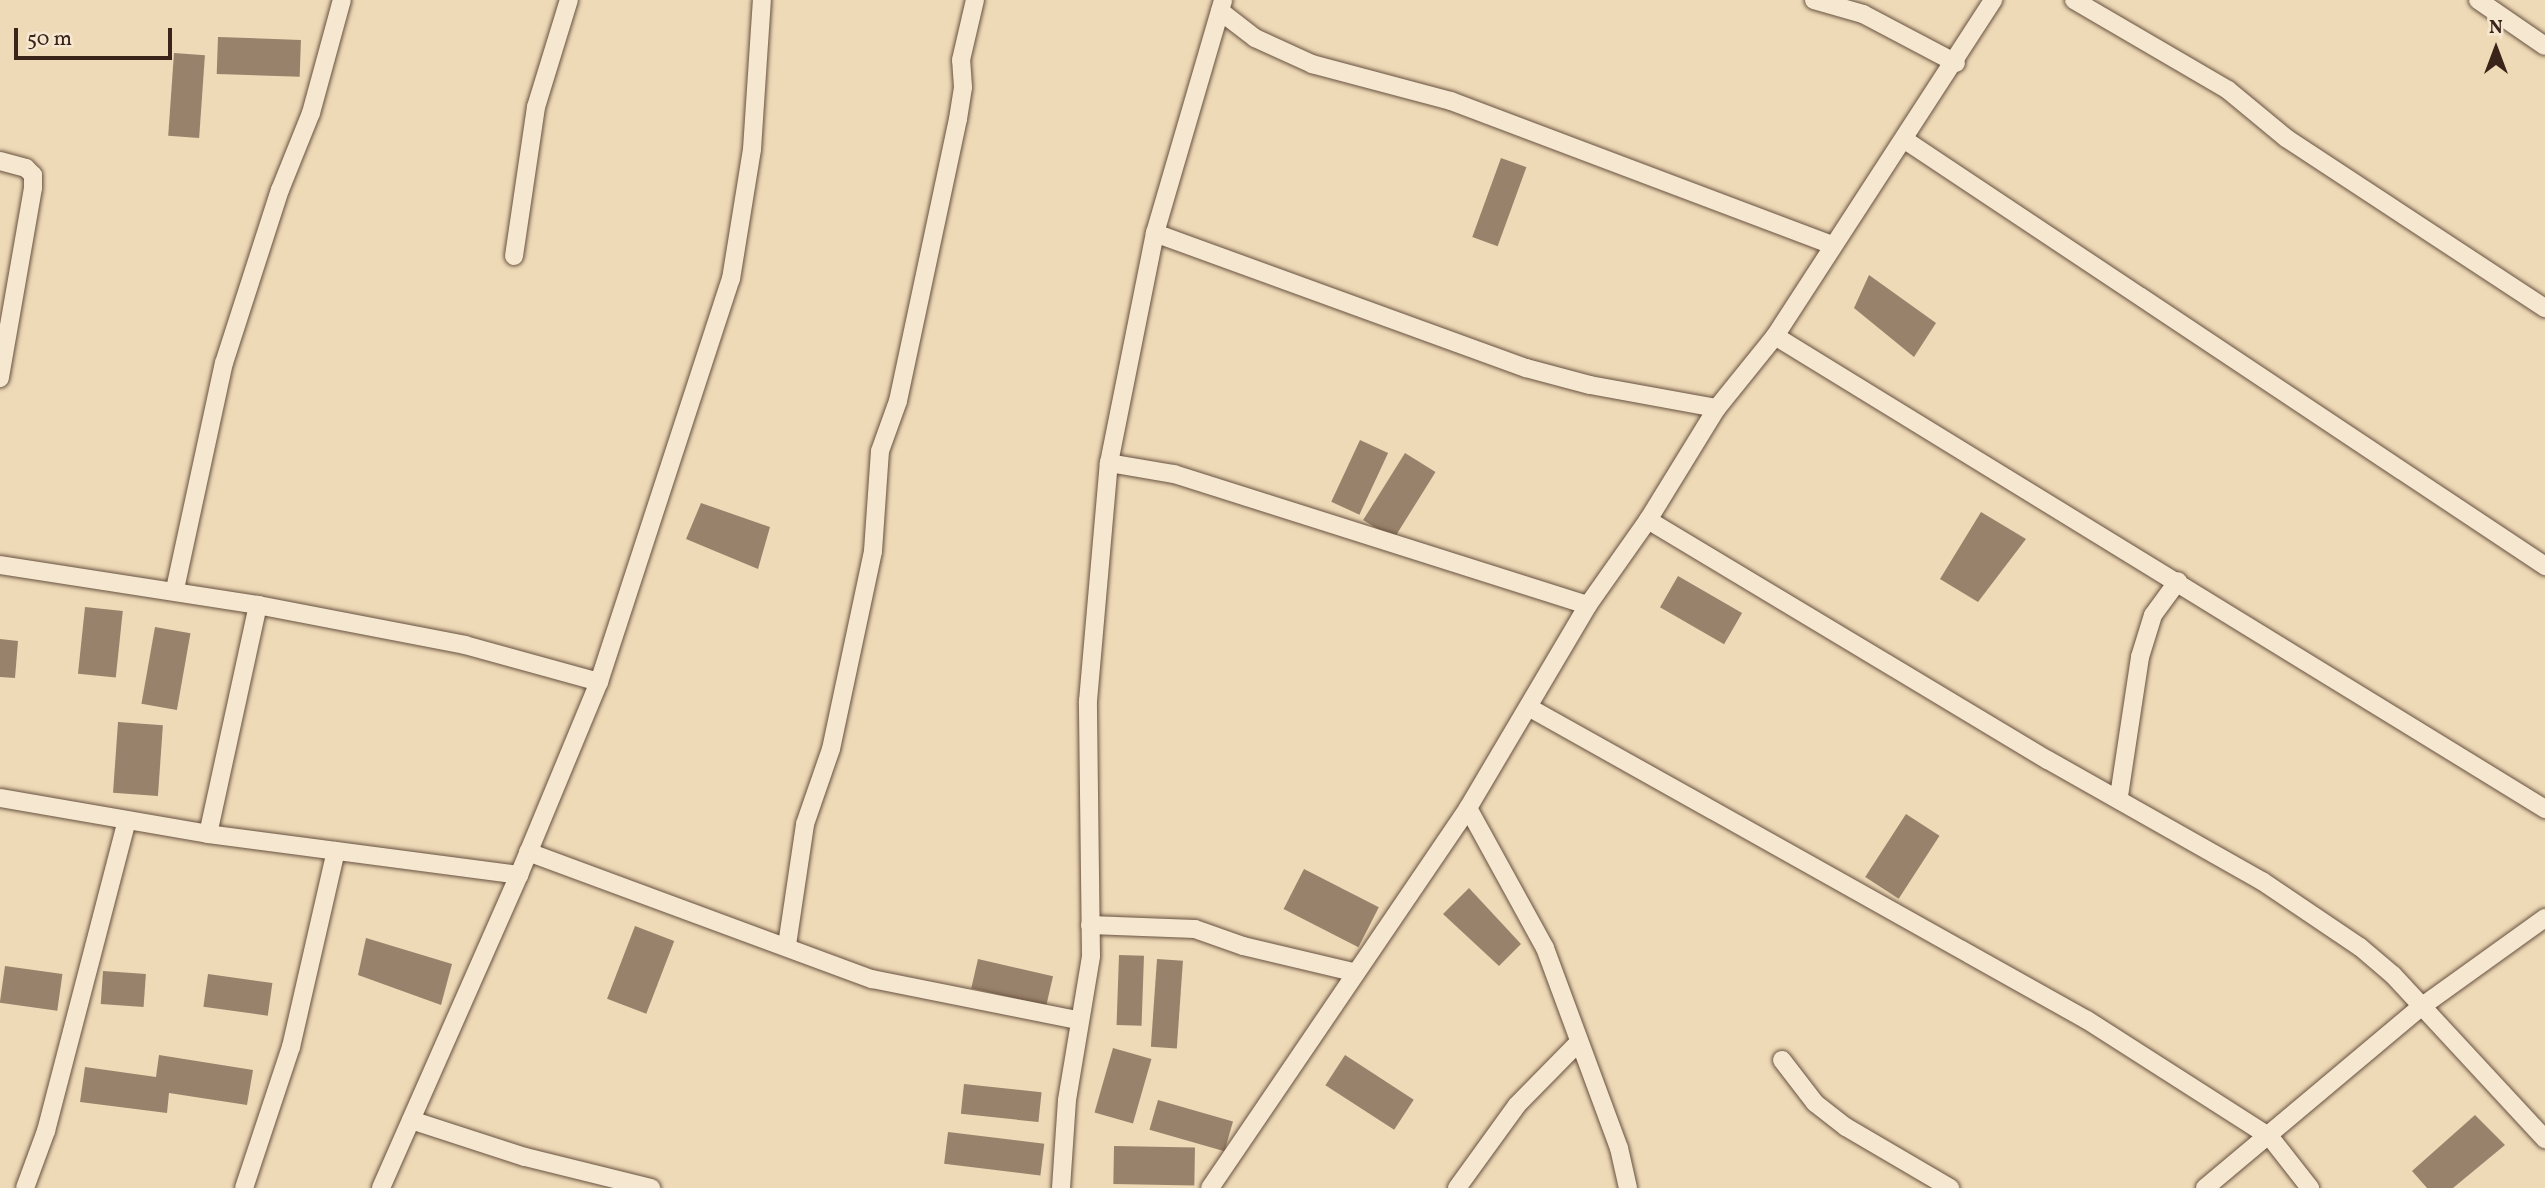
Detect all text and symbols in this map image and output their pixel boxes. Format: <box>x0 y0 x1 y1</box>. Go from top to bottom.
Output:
scale bar <box>18 14 175 58</box>
north arrow <box>2461 14 2531 84</box>
text: N <box>2489 15 2503 41</box>
text: 50 m <box>27 25 72 54</box>

